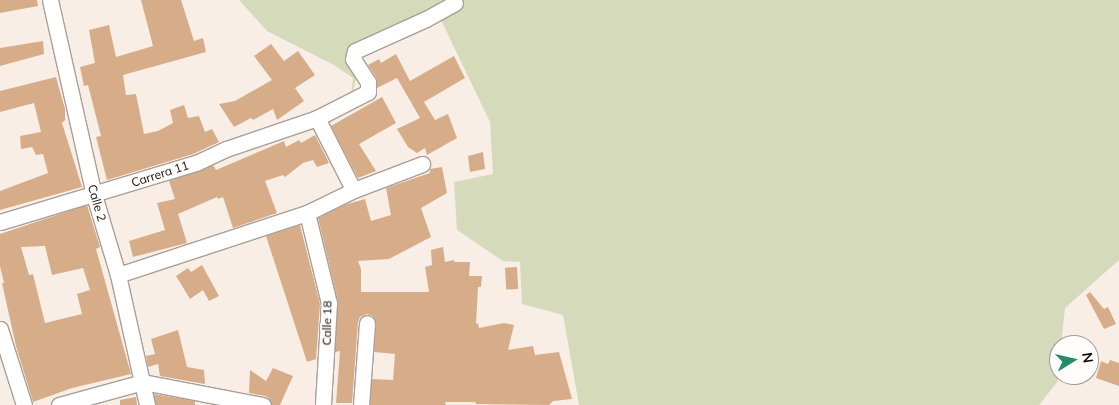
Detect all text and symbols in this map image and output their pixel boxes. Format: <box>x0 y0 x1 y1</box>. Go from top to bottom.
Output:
street label: Carrera 11 <box>130 158 190 190</box>
street label: Calle 2 <box>85 183 109 223</box>
street label: Calle 18 <box>319 300 335 346</box>
north arrow <box>1049 335 1099 385</box>
text: N <box>1078 351 1098 364</box>

